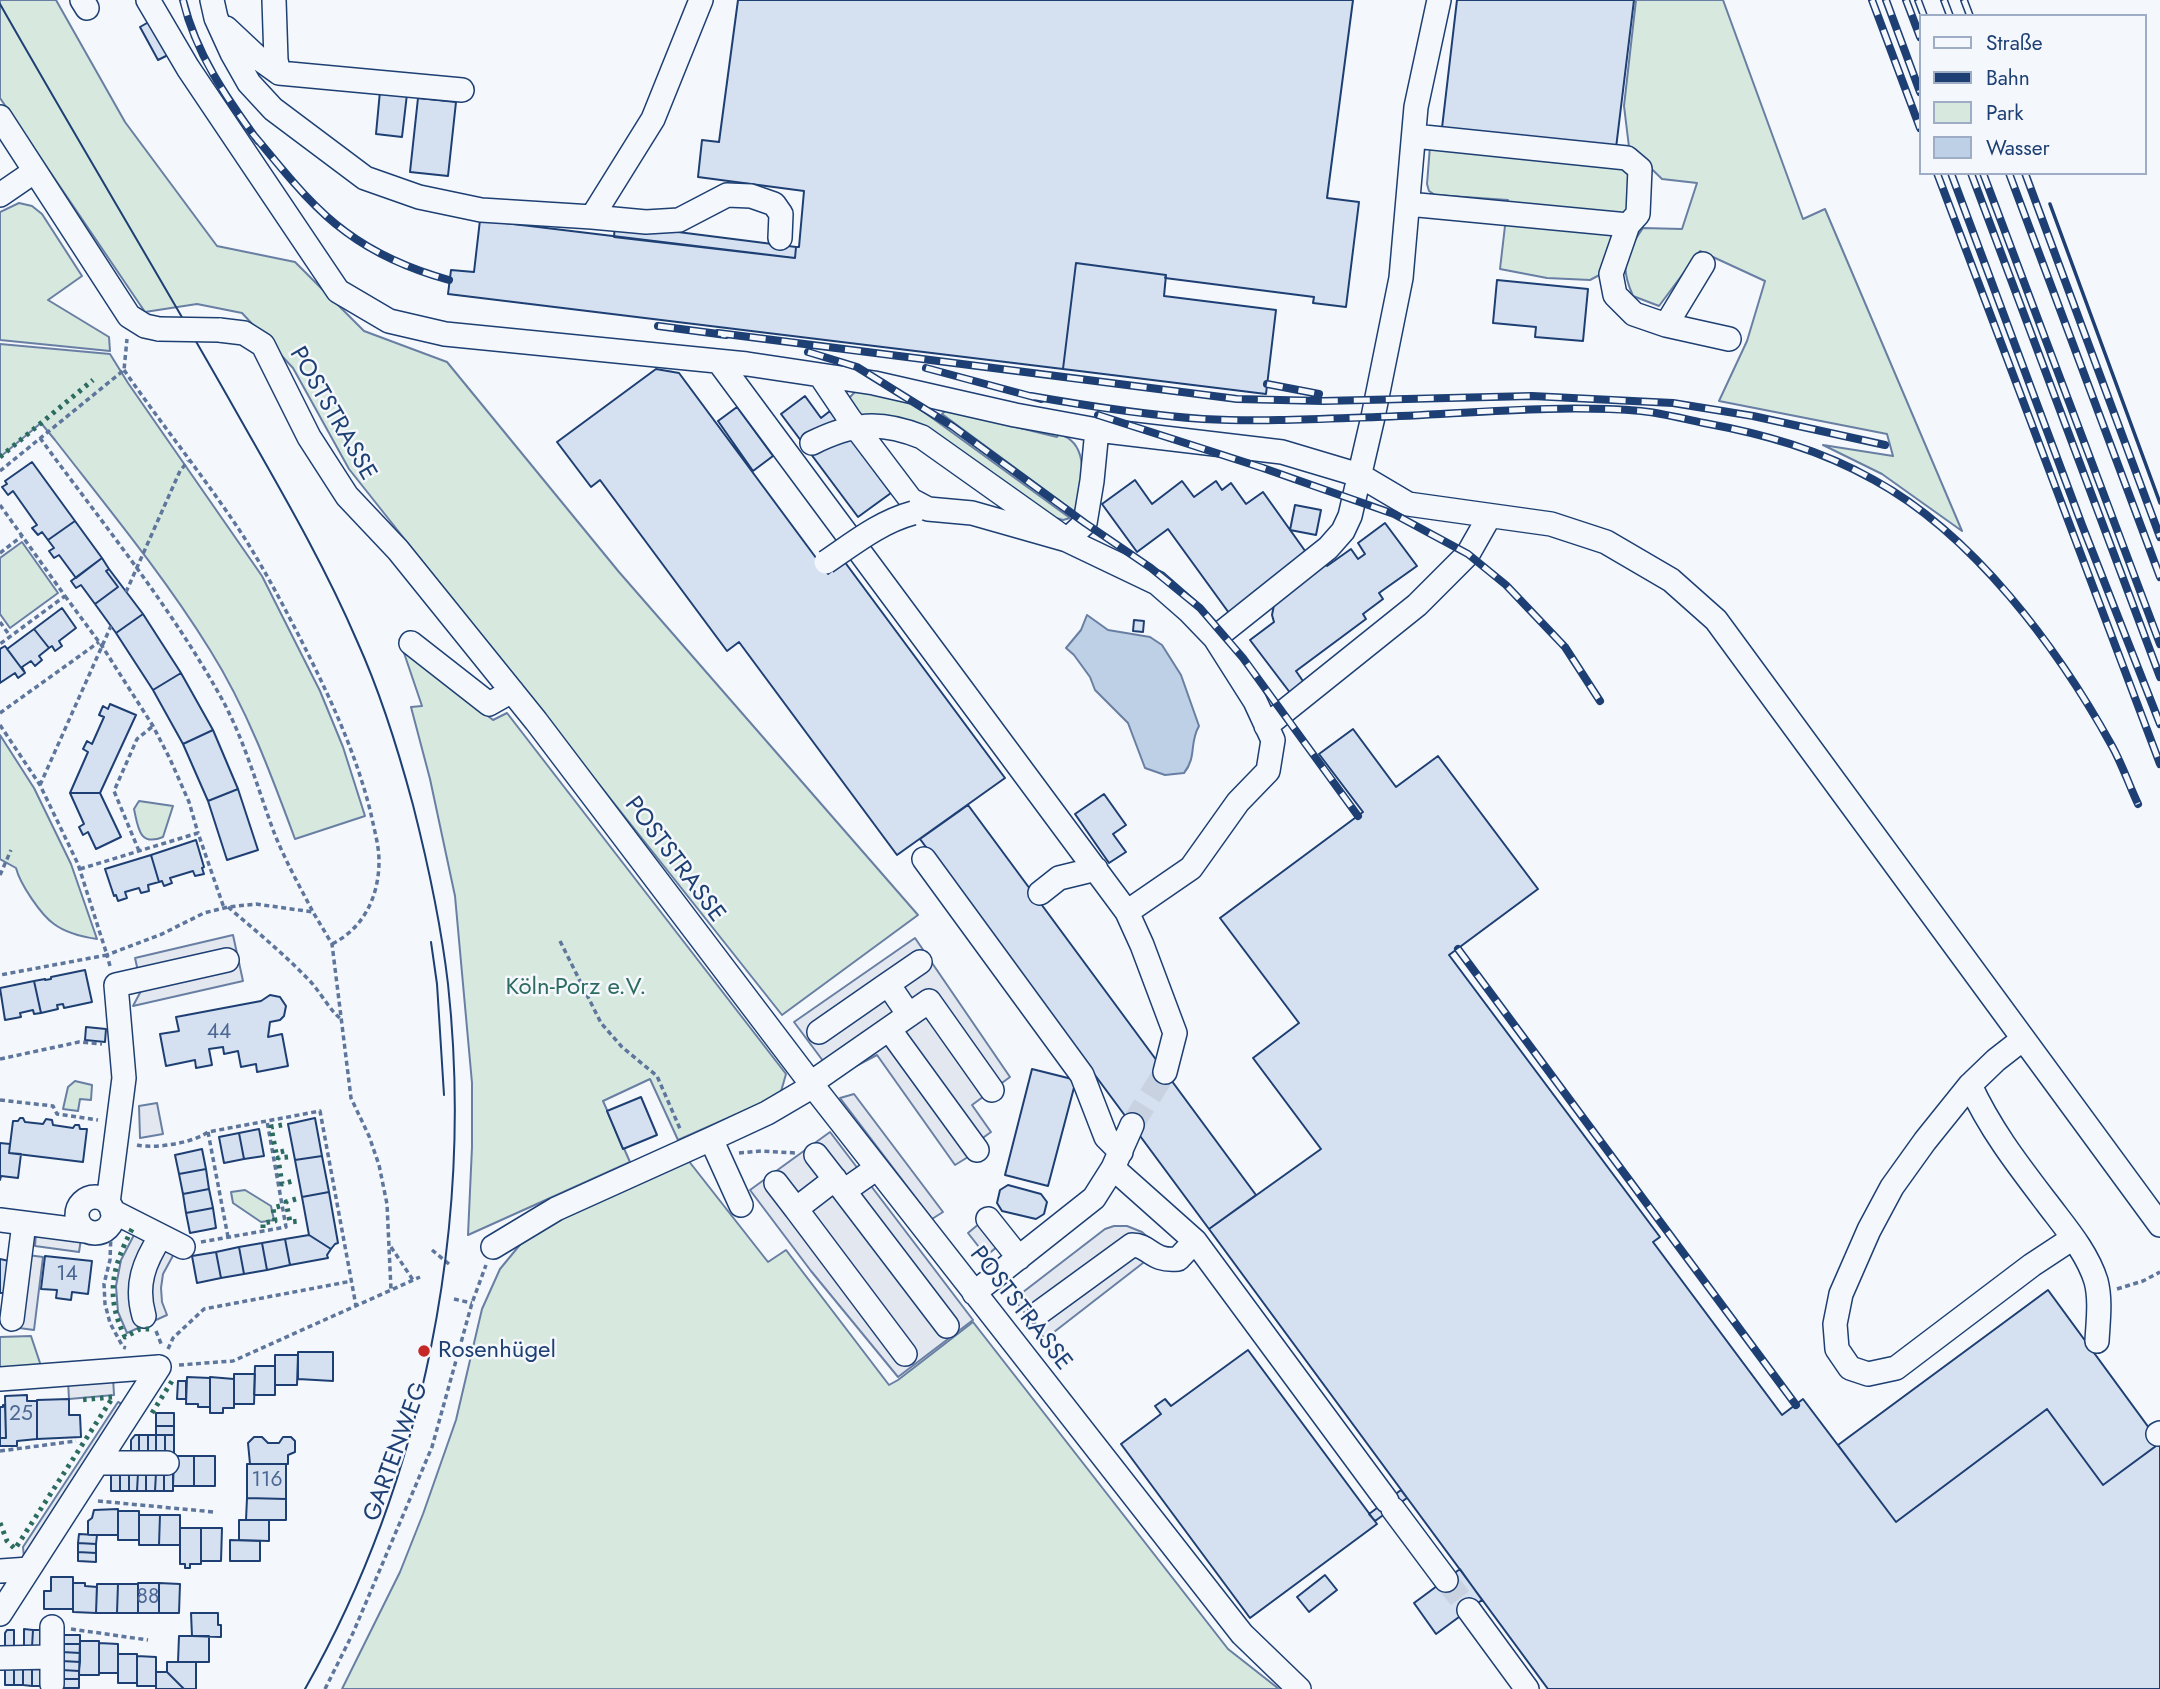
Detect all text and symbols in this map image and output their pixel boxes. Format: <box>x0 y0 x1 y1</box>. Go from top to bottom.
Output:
legend <box>1918 14 2146 175</box>
text: Straße <box>1986 28 2043 58</box>
text: Bahn <box>1986 63 2030 93</box>
text: Park <box>1986 98 2023 128</box>
text: Wasser <box>1986 133 2050 163</box>
street label: POSTSTRASSE <box>282 342 382 486</box>
street label: POSTSTRASSE <box>618 792 730 928</box>
park label: Köln-Porz e.V. <box>506 974 646 1002</box>
house number: 44 <box>207 1020 231 1046</box>
street label: POSTSTRASSE <box>963 1241 1077 1377</box>
house number: 14 <box>56 1262 78 1288</box>
place label: Rosenhügel <box>438 1337 556 1365</box>
marker: Rosenhügel <box>416 1343 432 1359</box>
street label: GARTENWEG <box>359 1379 435 1525</box>
house number: 25 <box>9 1402 33 1428</box>
house number: 116 <box>252 1468 282 1494</box>
house number: 88 <box>137 1585 159 1611</box>

